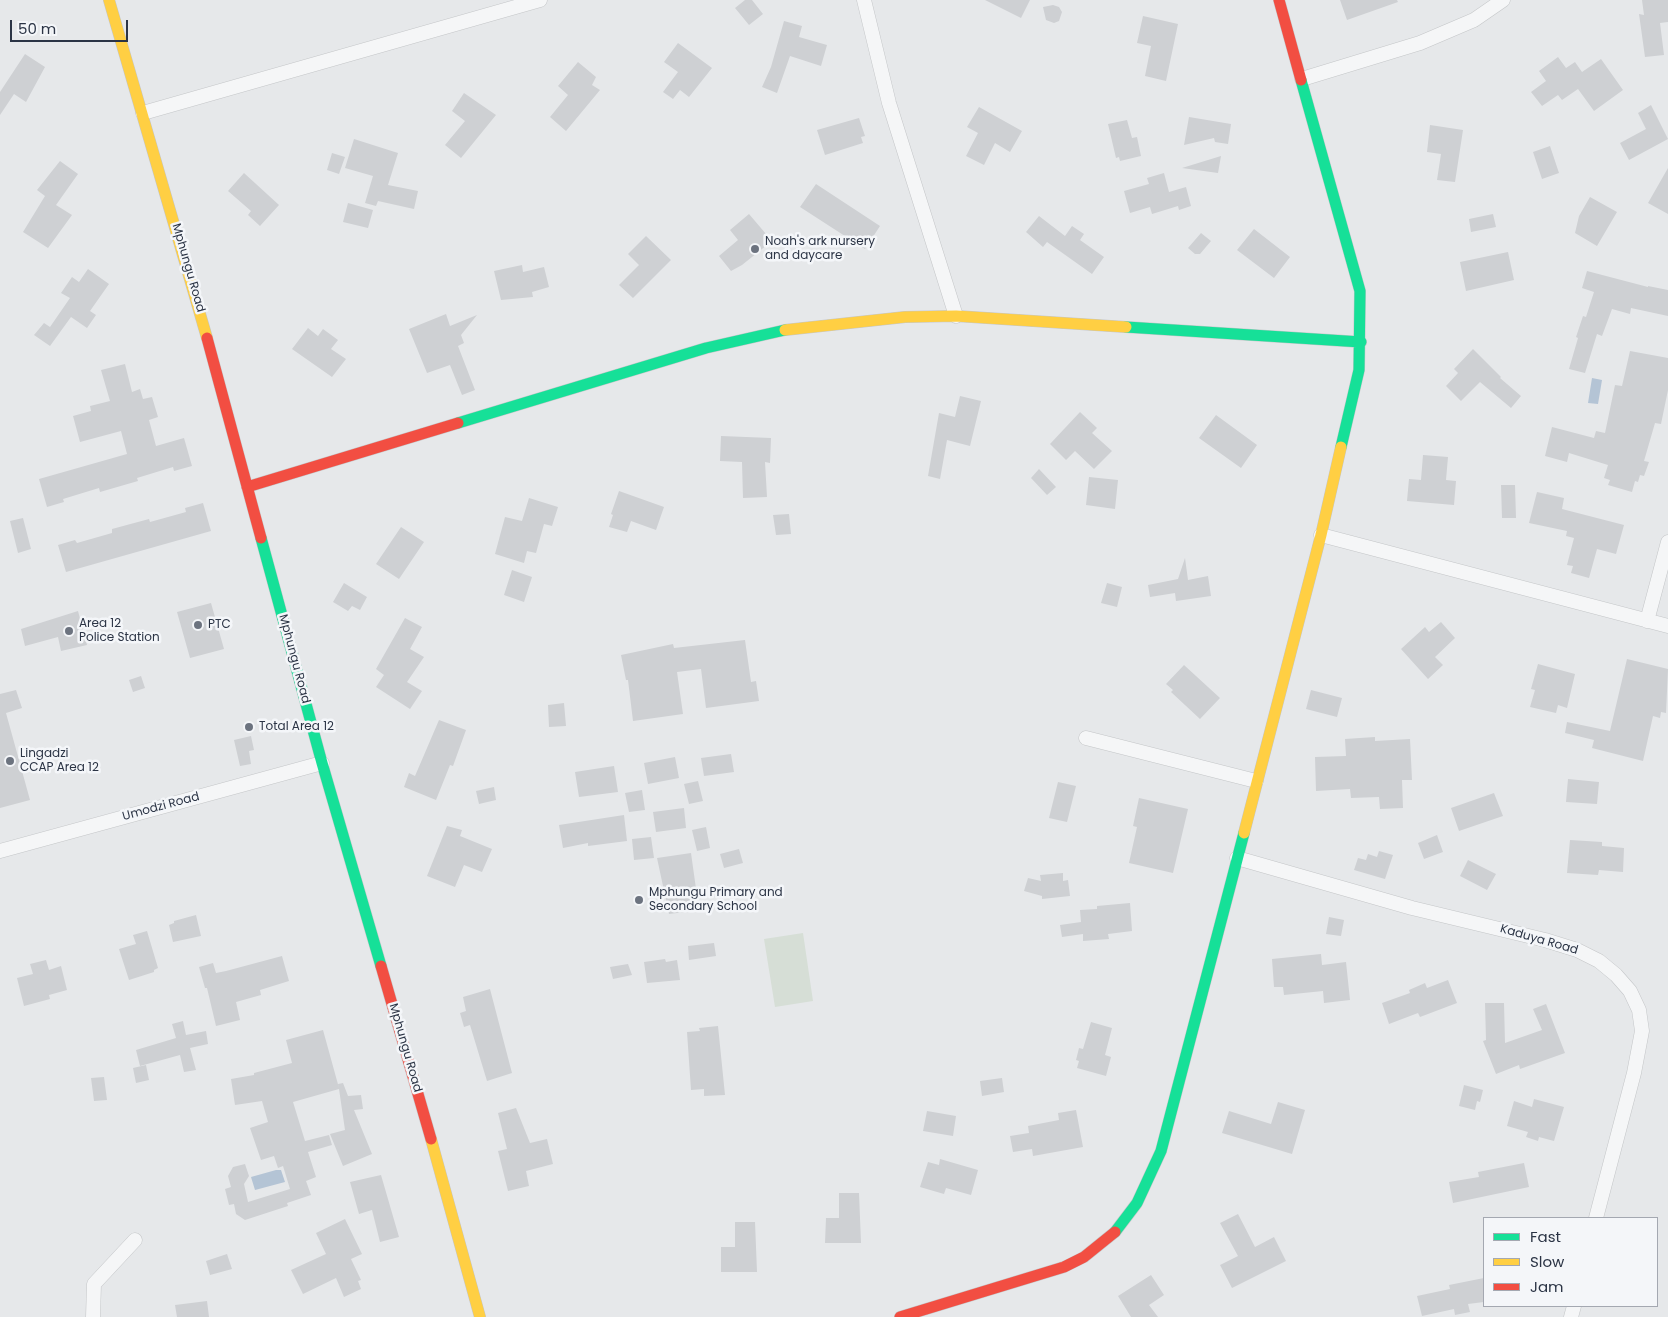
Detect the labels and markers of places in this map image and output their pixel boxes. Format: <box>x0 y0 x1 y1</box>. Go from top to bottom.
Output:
place label: Noah's ark nursery and daycare <box>765 235 875 263</box>
marker: Noah's ark nursery and daycare <box>749 243 761 255</box>
place label: Area 12 Police Station <box>79 617 160 645</box>
place label: PTC <box>208 618 231 632</box>
marker: PTC <box>192 619 204 631</box>
marker: Area 12 Police Station <box>63 625 75 637</box>
place label: Total Area 12 <box>259 720 334 734</box>
marker: Total Area 12 <box>243 721 255 733</box>
place label: Lingadzi CCAP Area 12 <box>20 747 99 775</box>
marker: Lingadzi CCAP Area 12 <box>4 755 16 767</box>
place label: Mphungu Primary and Secondary School <box>649 886 783 914</box>
marker: Mphungu Primary and Secondary School <box>633 894 645 906</box>

